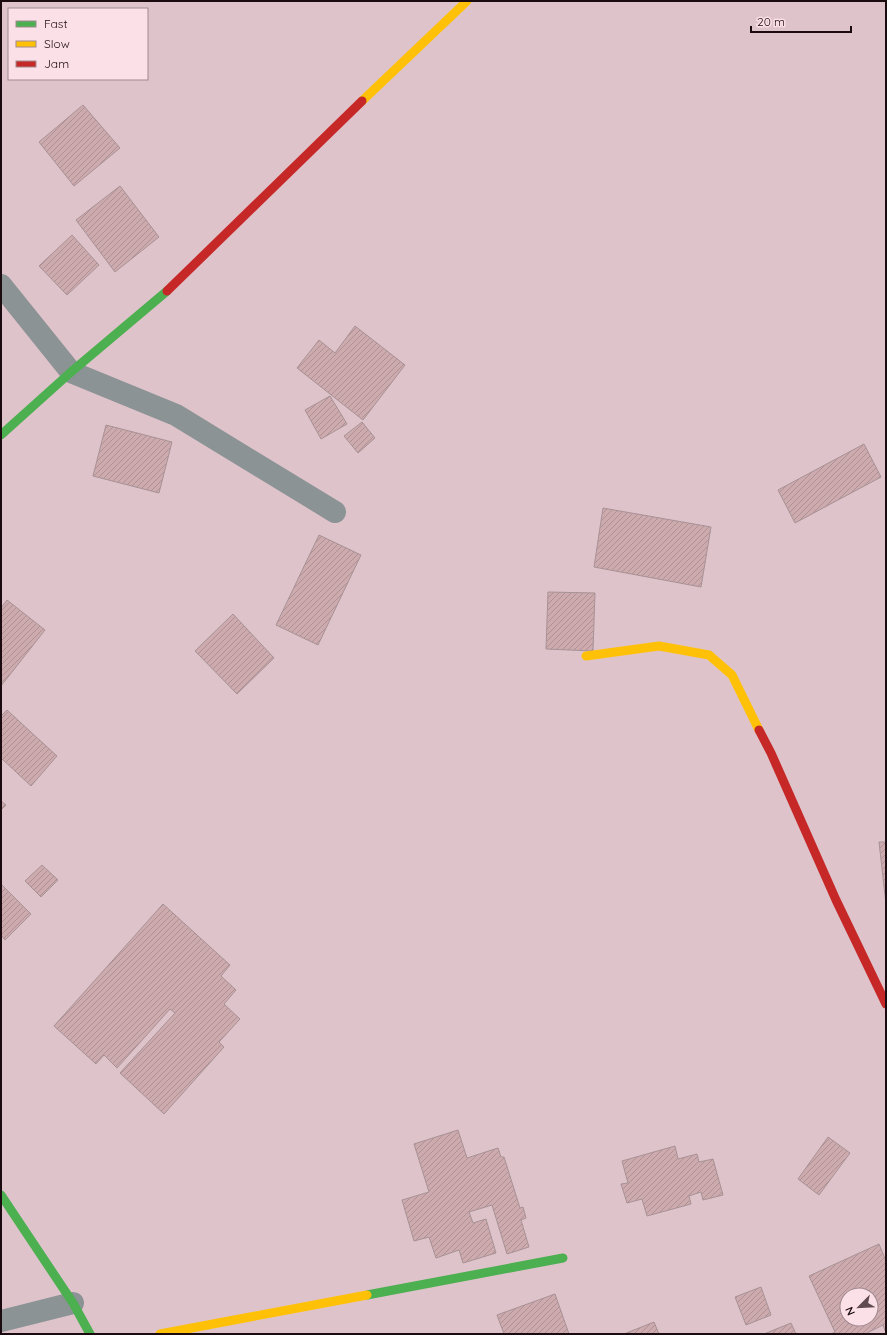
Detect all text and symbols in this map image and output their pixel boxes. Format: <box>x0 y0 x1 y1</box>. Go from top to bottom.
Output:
legend <box>8 8 148 80</box>
scale bar <box>751 8 851 34</box>
text: 20 m <box>757 14 785 29</box>
text: Fast <box>44 16 68 31</box>
text: Slow <box>44 36 70 51</box>
text: Jam <box>44 56 69 71</box>
north arrow <box>839 1287 879 1327</box>
text: N <box>842 1305 858 1318</box>

